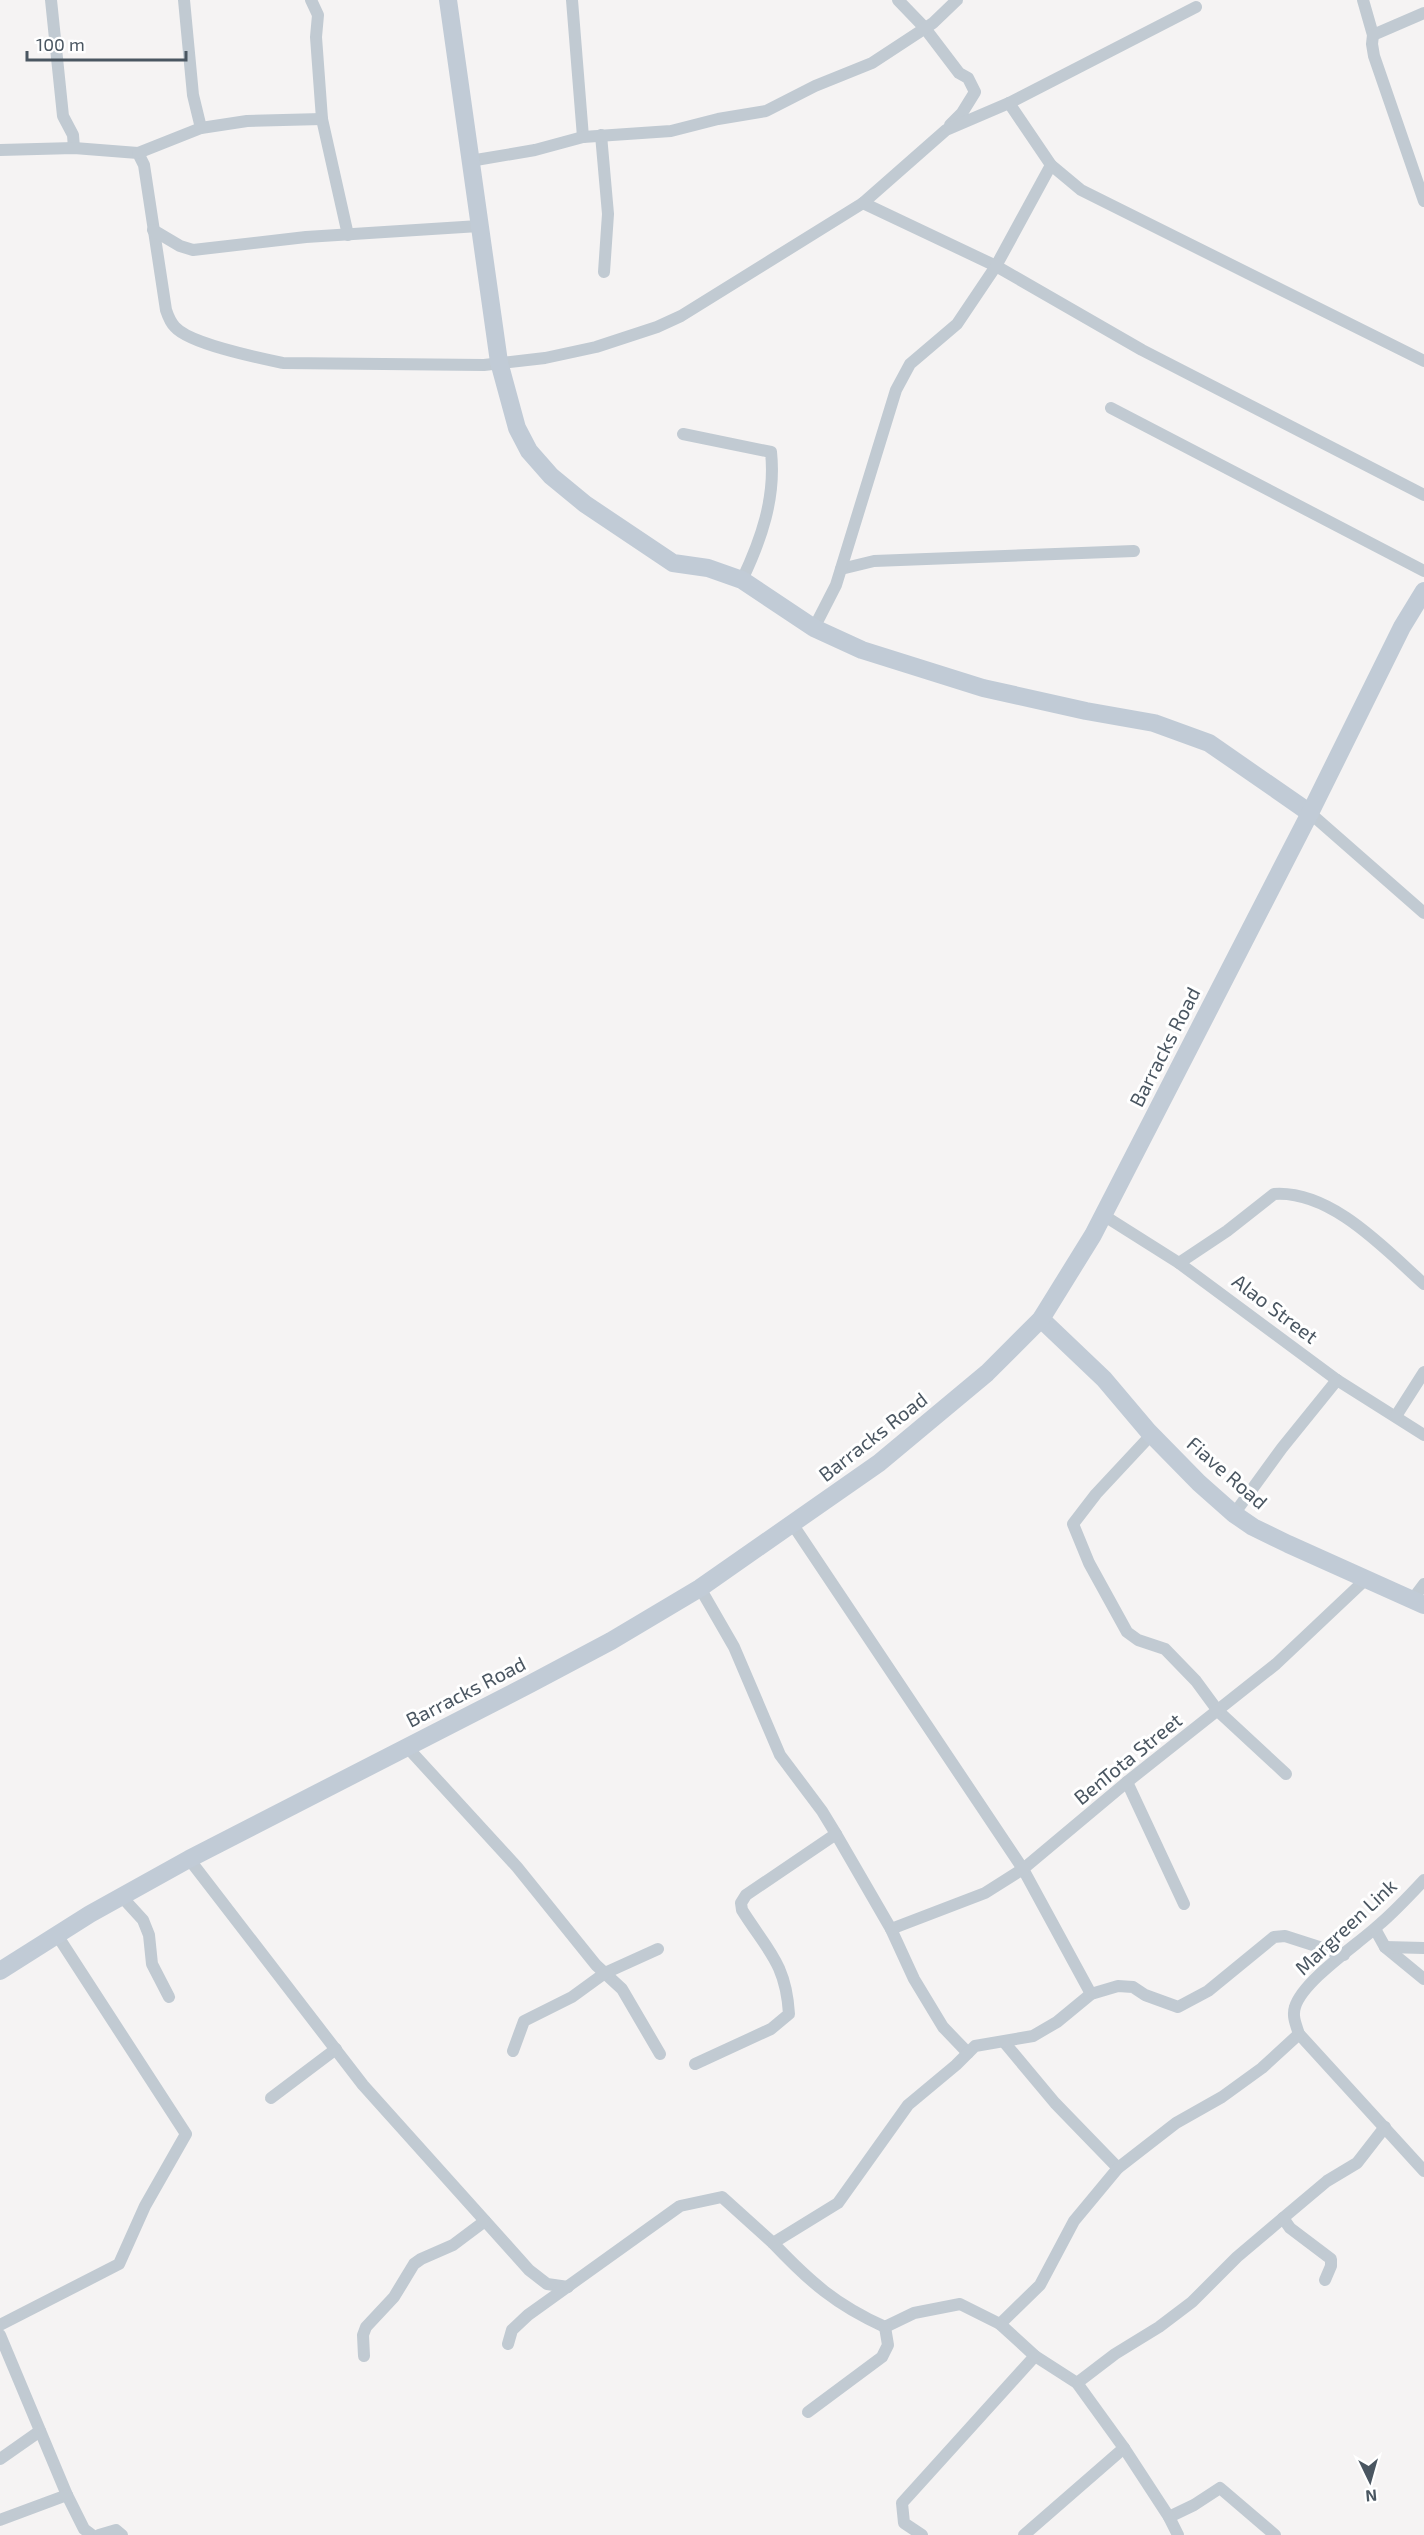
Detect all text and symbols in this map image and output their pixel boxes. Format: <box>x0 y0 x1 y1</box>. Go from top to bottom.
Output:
scale bar <box>27 24 186 62</box>
text: 100 m <box>36 33 85 55</box>
street label: Barracks Road <box>1124 983 1205 1110</box>
street label: Alao Street <box>1228 1268 1323 1348</box>
street label: Barracks Road <box>813 1386 931 1486</box>
street label: Fiave Road <box>1183 1431 1273 1514</box>
street label: Barracks Road <box>402 1651 529 1732</box>
street label: BenTota Street <box>1069 1707 1186 1809</box>
street label: Margreen Link <box>1290 1873 1401 1979</box>
north arrow <box>1340 2451 1400 2511</box>
text: N <box>1365 2486 1378 2506</box>

